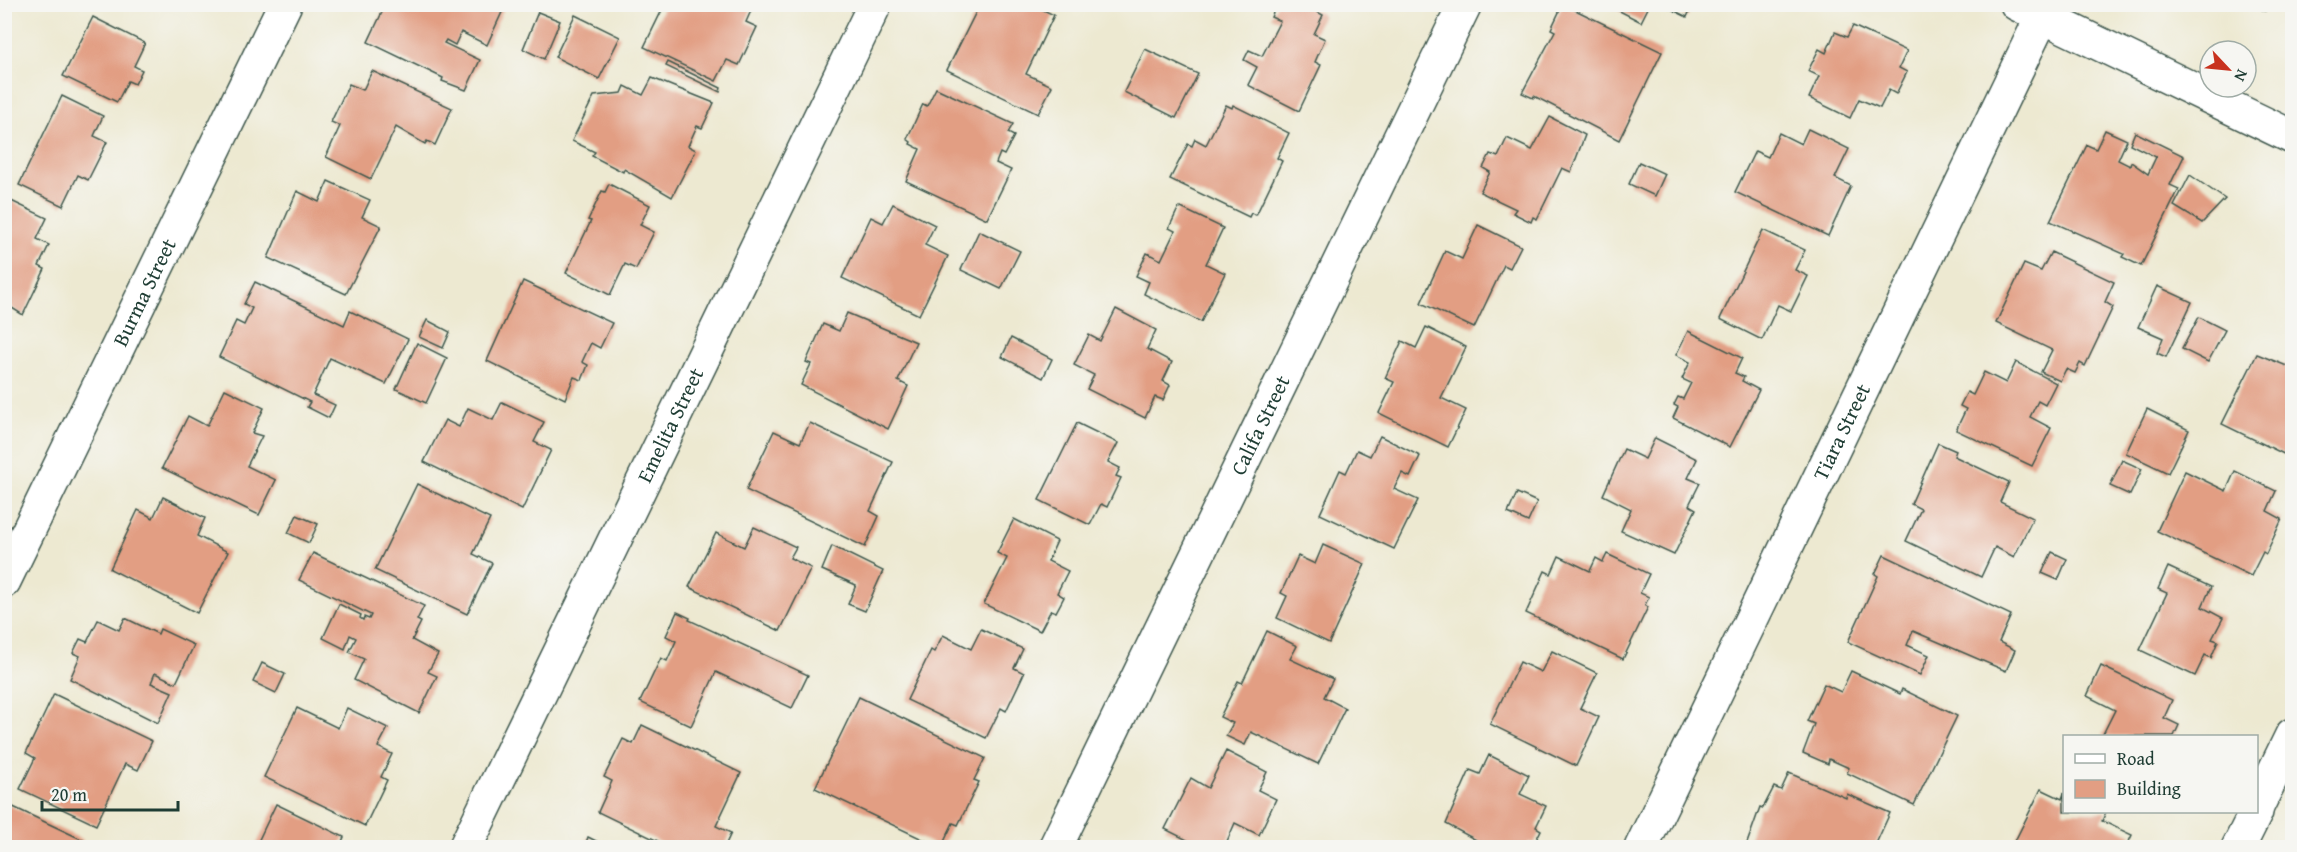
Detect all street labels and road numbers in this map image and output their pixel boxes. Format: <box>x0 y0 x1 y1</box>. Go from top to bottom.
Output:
street label: Burma Street <box>105 232 184 351</box>
street label: Emelita Street <box>629 362 711 488</box>
street label: Califa Street <box>1222 369 1298 480</box>
street label: Tiara Street <box>1805 378 1878 485</box>

